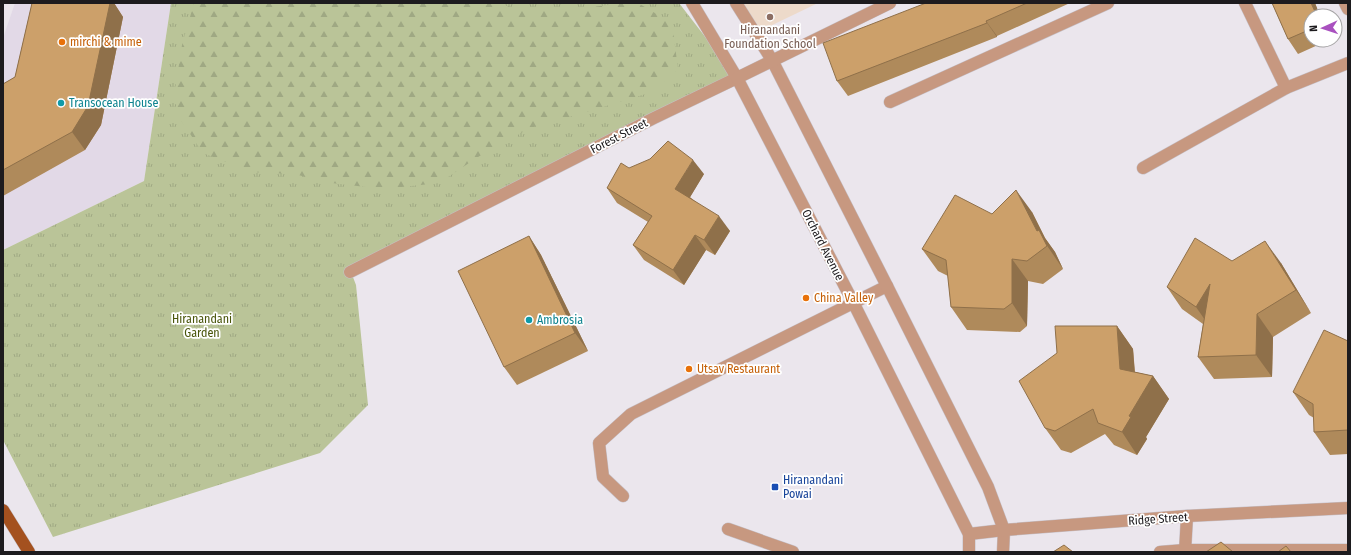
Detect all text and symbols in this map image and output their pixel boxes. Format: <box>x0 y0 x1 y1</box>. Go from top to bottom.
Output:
north arrow <box>1303 8 1343 48</box>
marker: Hiranandani Foundation School <box>765 12 775 22</box>
place label: Hiranandani Foundation School <box>724 23 816 51</box>
text: N <box>1307 25 1320 32</box>
place label: mirchi & mime <box>70 35 142 49</box>
marker: mirchi & mime <box>57 37 67 47</box>
place label: Transocean House <box>69 96 158 110</box>
marker: Transocean House <box>56 98 66 108</box>
street label: Forest Street <box>588 116 650 156</box>
street label: Orchard Avenue <box>799 207 847 283</box>
place label: China Valley <box>814 291 874 305</box>
marker: China Valley <box>801 293 811 303</box>
park label: Hiranandani Garden <box>172 312 232 340</box>
place label: Ambrosia <box>537 313 583 327</box>
marker: Ambrosia <box>524 315 534 325</box>
place label: Utsav Restaurant <box>697 362 780 376</box>
marker: Utsav Restaurant <box>684 364 694 374</box>
place label: Hiranandani Powai <box>783 473 843 501</box>
marker: Hiranandani Powai <box>770 482 780 492</box>
street label: Ridge Street <box>1128 510 1188 528</box>

